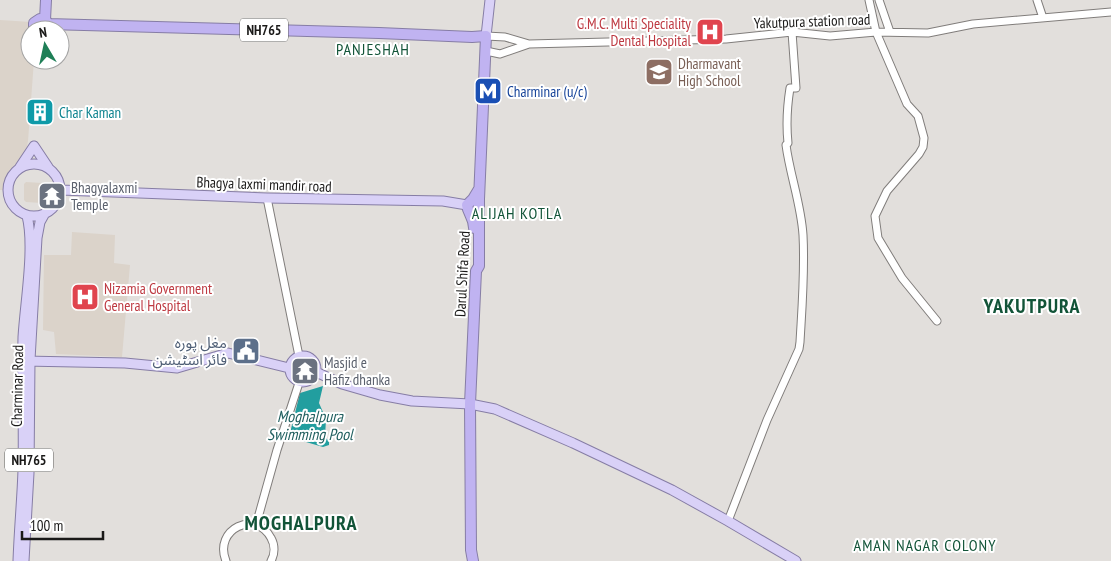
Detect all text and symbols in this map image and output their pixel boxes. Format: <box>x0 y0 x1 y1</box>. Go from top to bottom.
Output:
street label: Yakutpura station road <box>753 9 871 33</box>
place label: G.M.C. Multi Speciality Dental Hospital <box>577 14 691 50</box>
hospital icon: G.M.C. Multi Speciality Dental Hospital <box>695 17 725 47</box>
road number: NH765 <box>240 18 288 42</box>
north arrow <box>20 20 70 70</box>
text: N <box>38 23 48 42</box>
district label: PANJESHAH <box>336 39 410 59</box>
place label: Dharmavant High School <box>678 54 741 90</box>
school or university icon: Dharmavant High School <box>644 57 674 87</box>
metro station icon: Charminar (u/c) <box>473 76 503 106</box>
place label: Charminar (u/c) <box>507 82 587 101</box>
building icon: Char Kaman <box>25 97 55 127</box>
place label: Char Kaman <box>59 103 121 122</box>
street label: Bhagya laxmi mandir road <box>196 172 332 196</box>
place label: Bhagyalaxmi Temple <box>71 178 137 214</box>
temple icon: Bhagyalaxmi Temple <box>37 181 67 211</box>
district label: ALIJAH KOTLA <box>472 203 562 223</box>
street label: Darul Shifa Road <box>450 231 474 317</box>
place label: Nizamia Government General Hospital <box>104 279 212 315</box>
hospital icon: Nizamia Government General Hospital <box>70 282 100 312</box>
district label: YAKUTPURA <box>983 293 1080 319</box>
place label: مغل پورہ فائر اسٹیشن <box>153 333 227 369</box>
public building icon: مغل پورہ فائر اسٹیشن <box>231 336 261 366</box>
street label: Charminar Road <box>7 345 27 427</box>
place label: Masjid e Hafiz dhanka <box>324 353 390 389</box>
temple icon: Masjid e Hafiz dhanka <box>290 356 320 386</box>
water label: Moghalpura Swimming Pool <box>267 406 354 444</box>
road number: NH765 <box>5 448 53 472</box>
scale bar <box>22 508 104 540</box>
district label: MOGHALPURA <box>245 510 357 536</box>
text: 100 m <box>30 516 63 535</box>
district label: AMAN NAGAR COLONY <box>854 535 996 555</box>

